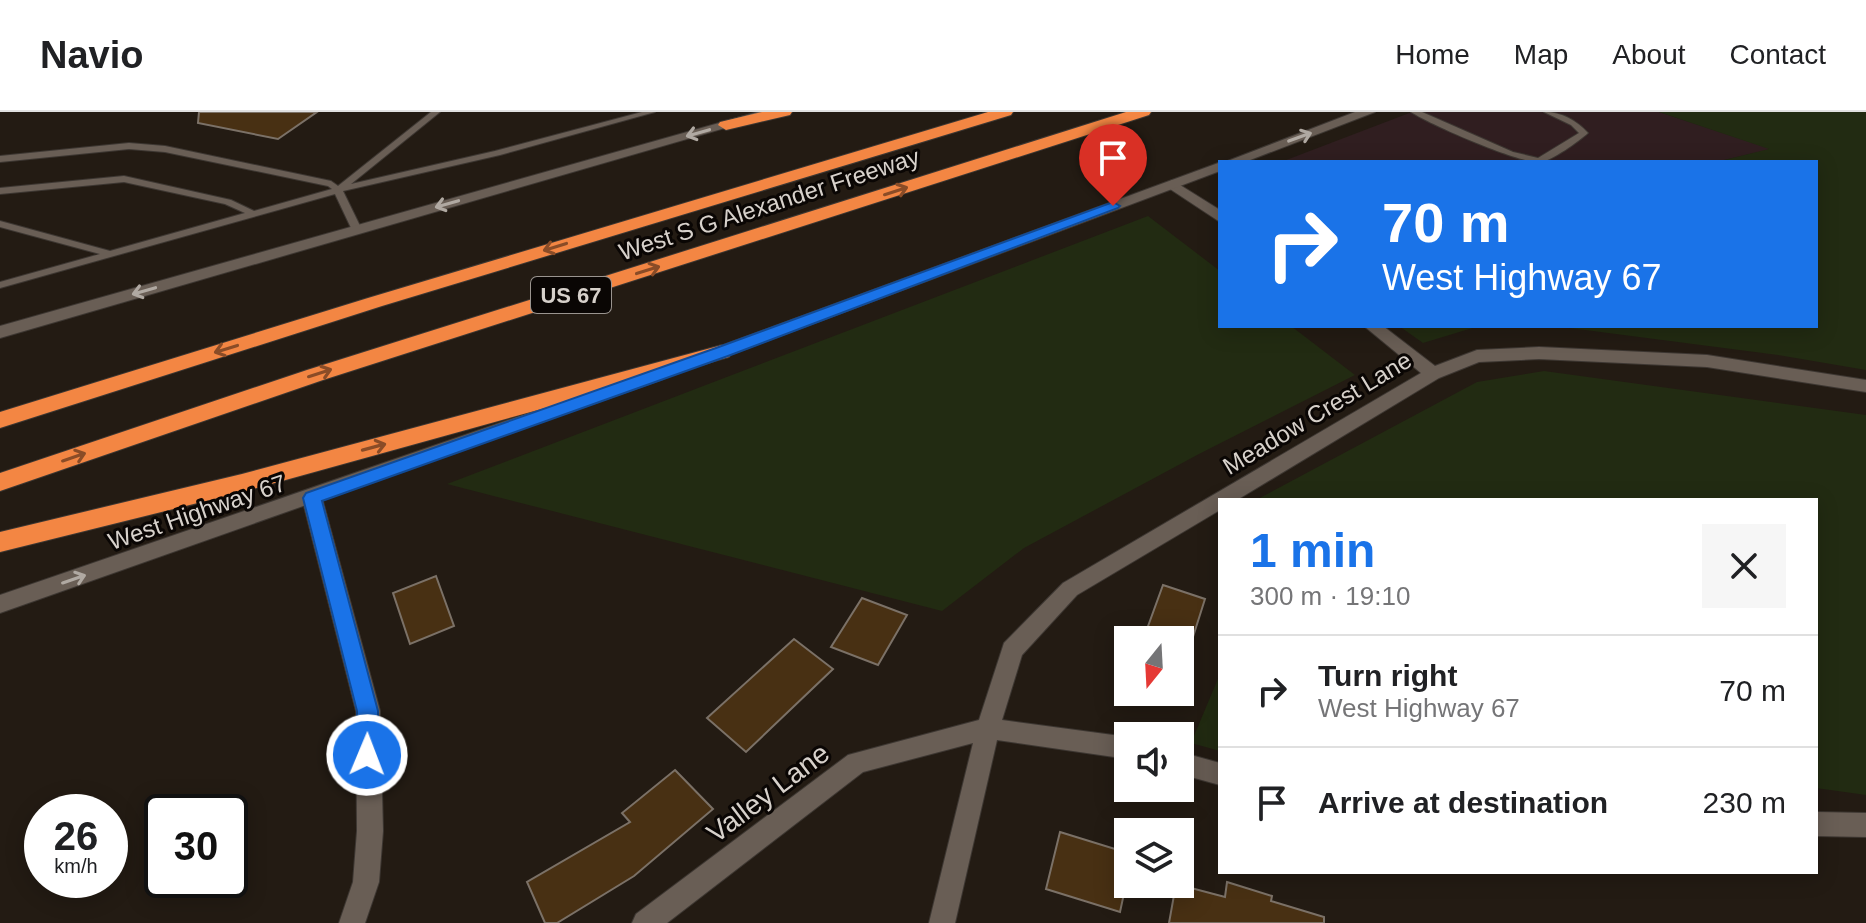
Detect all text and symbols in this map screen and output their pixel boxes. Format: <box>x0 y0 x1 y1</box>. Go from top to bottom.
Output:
text: Navio <box>40 34 143 76</box>
text: Home <box>1395 39 1470 70</box>
text: Map <box>1514 39 1568 70</box>
text: About <box>1612 39 1686 70</box>
text: Contact <box>1730 39 1826 70</box>
pin <box>1079 124 1147 206</box>
one-way arrow <box>685 126 711 141</box>
one-way arrow <box>1287 129 1312 143</box>
icon: arrive <box>1091 136 1135 180</box>
street label: West S G Alexander Freeway <box>615 143 923 265</box>
one-way arrow <box>883 183 908 198</box>
text: 70 m <box>1382 191 1510 254</box>
icon: right <box>1250 192 1354 296</box>
one-way arrow <box>435 197 461 212</box>
one-way arrow <box>542 241 567 256</box>
text: West Highway 67 <box>1382 257 1661 298</box>
one-way arrow <box>635 262 660 276</box>
road number: US 67 <box>531 277 611 313</box>
one-way arrow <box>131 284 157 299</box>
one-way arrow <box>214 343 239 357</box>
street label: Meadow Crest Lane <box>1218 346 1416 480</box>
one-way arrow <box>307 365 332 380</box>
one-way arrow <box>361 438 387 453</box>
one-way arrow <box>61 449 86 464</box>
street label: West Highway 67 <box>105 469 289 555</box>
text: 1 min <box>1250 524 1375 577</box>
button: close <box>1702 524 1786 608</box>
one-way arrow <box>61 570 86 585</box>
text: 300 m · 19:10 <box>1250 581 1410 611</box>
north arrow <box>1114 626 1194 706</box>
map controls <box>1114 626 1194 898</box>
text: Turn right <box>1318 659 1457 692</box>
icon: right <box>1250 669 1294 713</box>
text: 70 m <box>1719 674 1786 707</box>
text: West Highway 67 <box>1318 693 1520 723</box>
position arrow <box>325 713 409 797</box>
button: sound <box>1114 722 1194 802</box>
street label: Valley Lane <box>701 737 835 849</box>
icon: arrive <box>1250 781 1294 825</box>
text: Arrive at destination <box>1318 786 1608 819</box>
text: 230 m <box>1703 786 1786 819</box>
speed limit sign: 30 <box>144 794 248 898</box>
text: 26 <box>54 814 98 858</box>
button: layers <box>1114 818 1194 898</box>
text: km/h <box>54 855 98 877</box>

